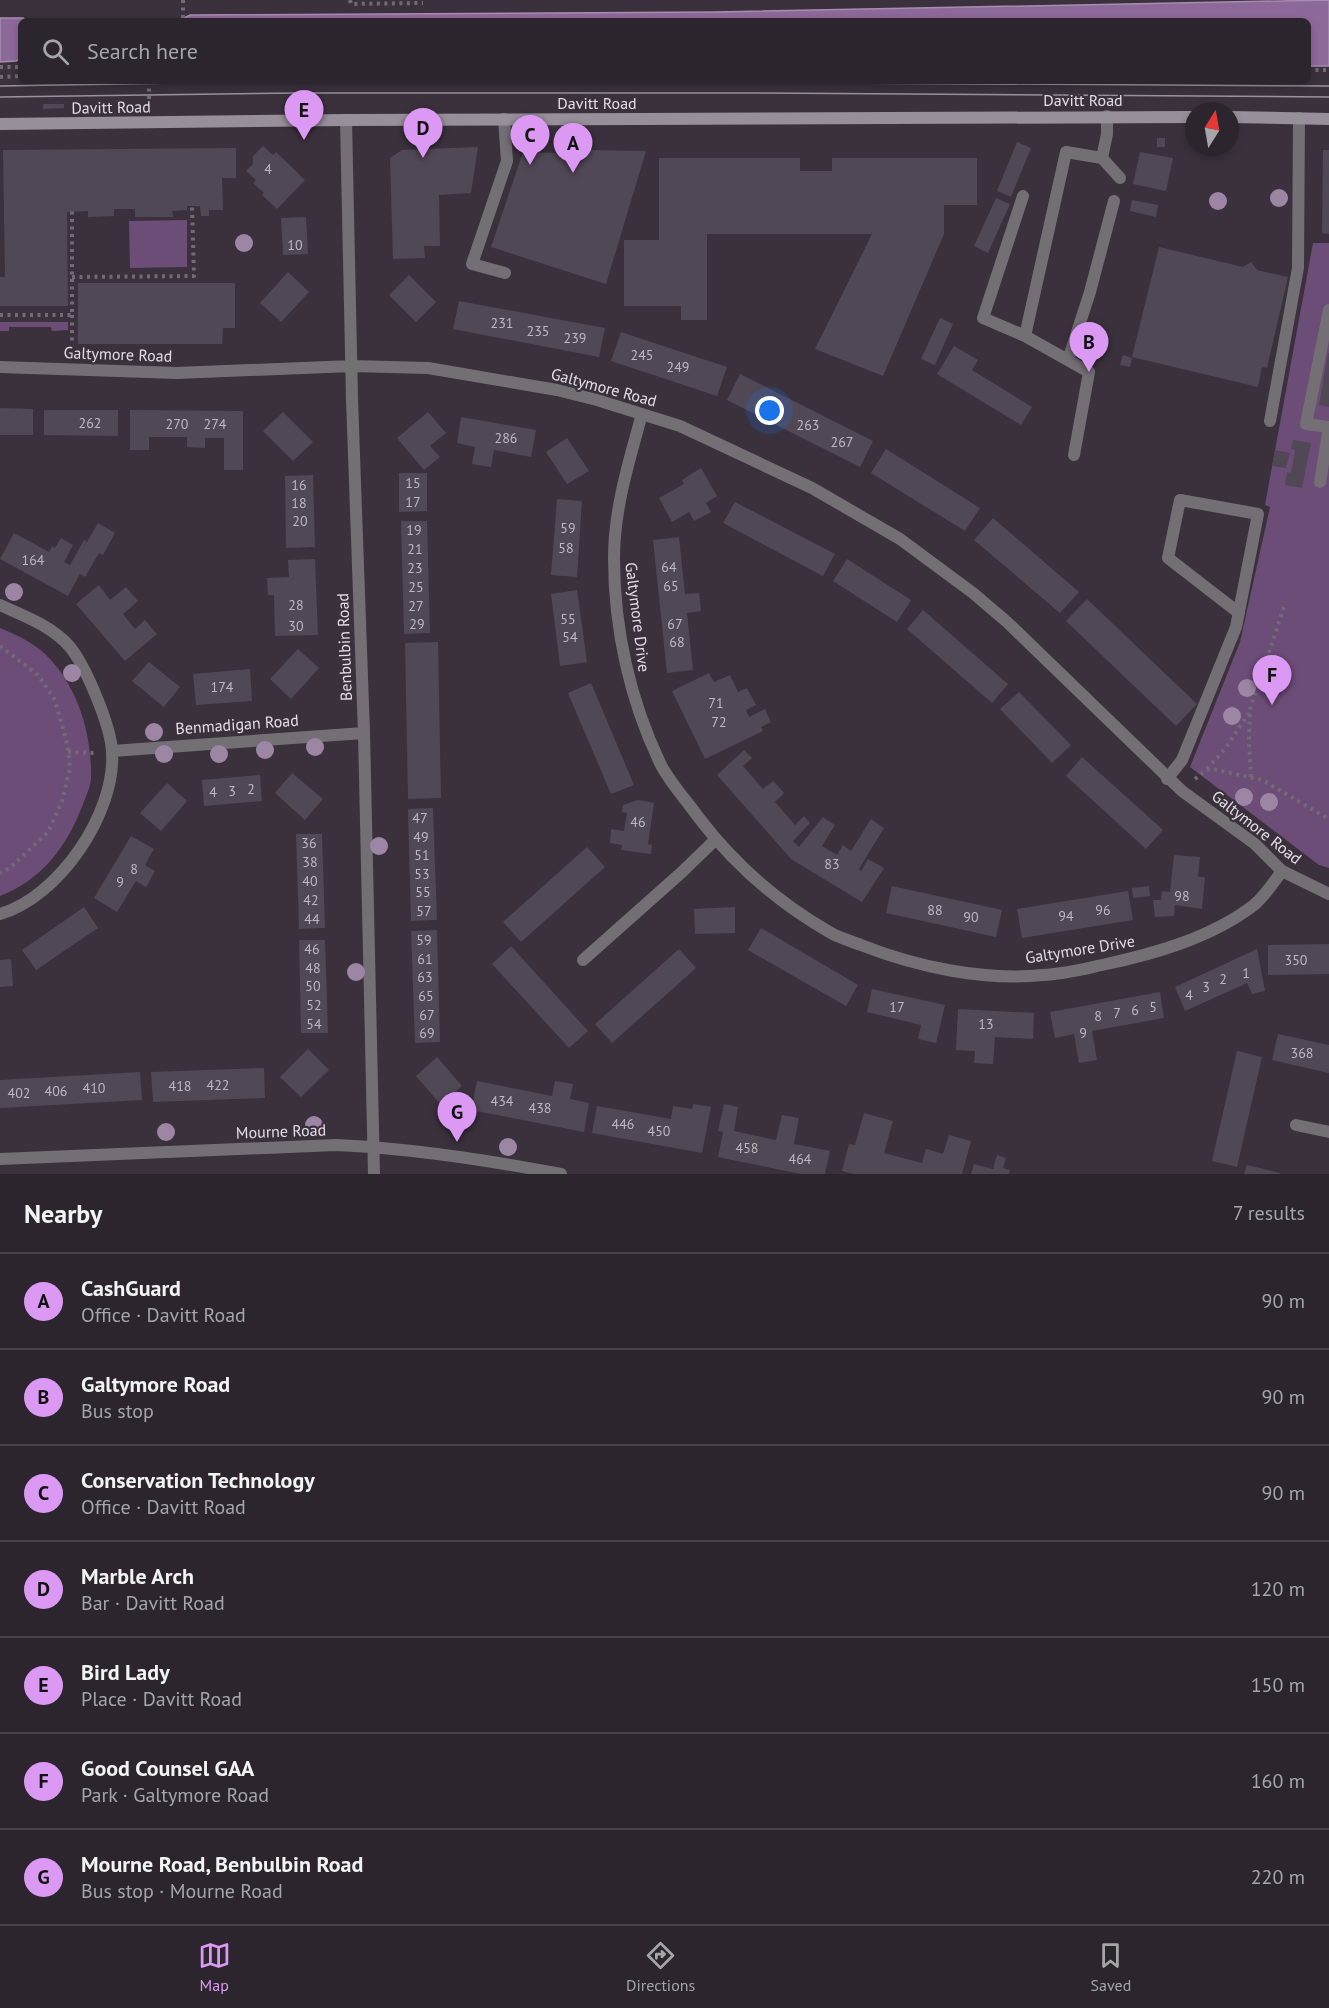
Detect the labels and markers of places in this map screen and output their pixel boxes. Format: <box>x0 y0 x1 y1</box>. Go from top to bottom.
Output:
pin: E <box>284 90 324 140</box>
pin: D <box>404 108 442 158</box>
pin: C <box>510 116 550 165</box>
pin: A <box>554 124 592 173</box>
pin: B <box>1070 322 1108 372</box>
pin: F <box>1252 656 1292 705</box>
pin: G <box>438 1092 476 1142</box>

